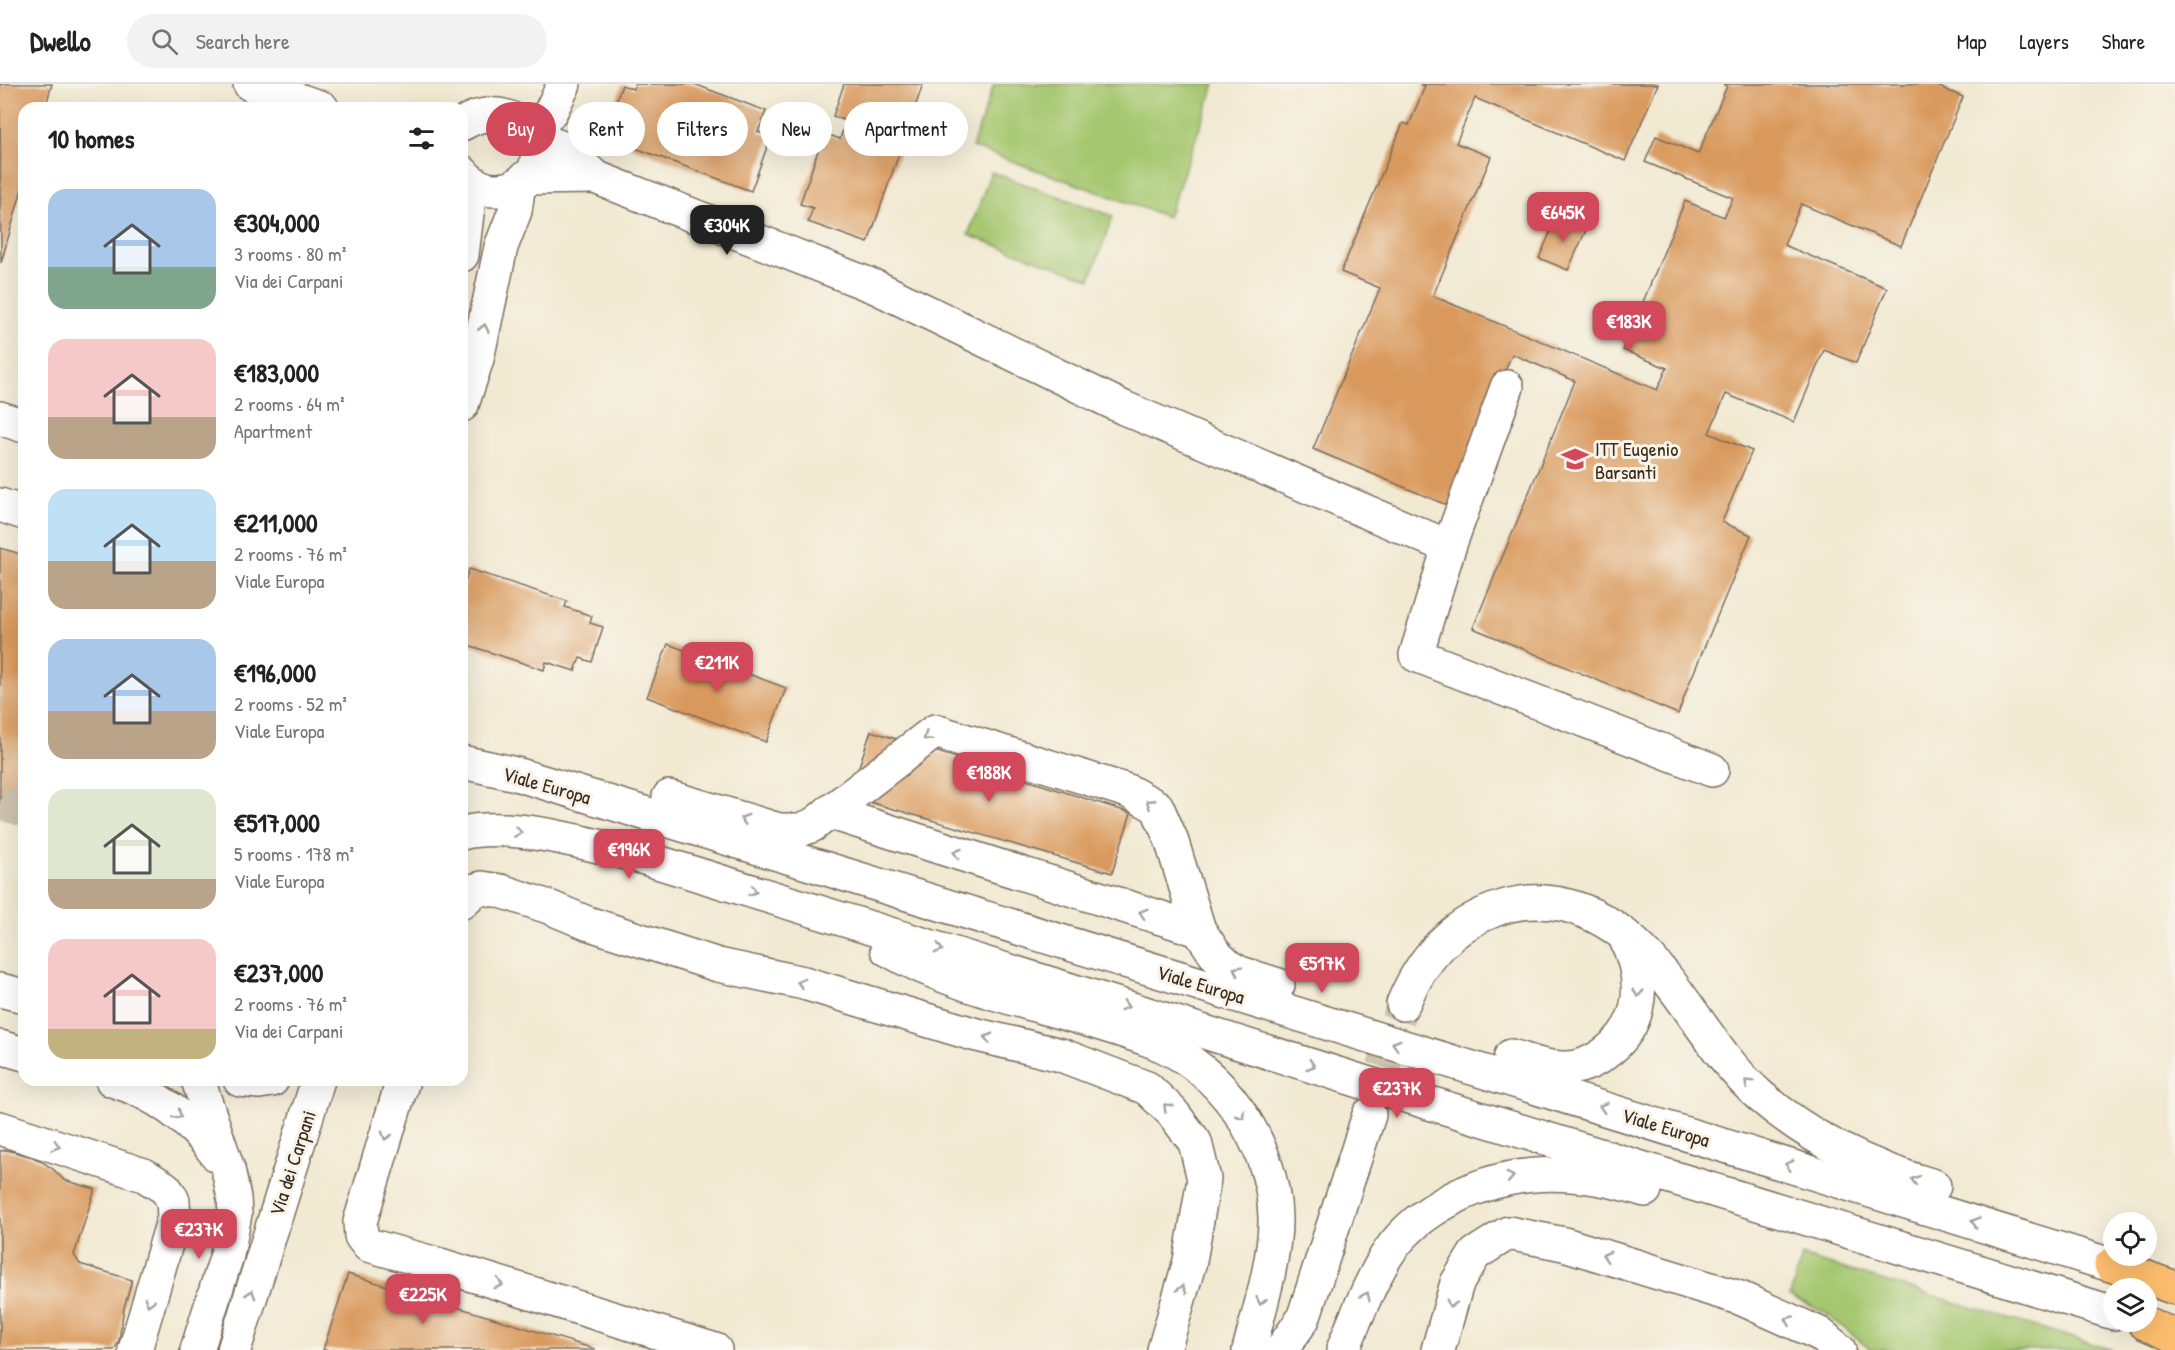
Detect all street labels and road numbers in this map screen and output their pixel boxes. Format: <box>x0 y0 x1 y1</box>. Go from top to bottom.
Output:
street label: Viale Europa <box>500 760 594 810</box>
street label: Viale Europa <box>1154 958 1248 1010</box>
street label: Viale Europa <box>1619 1101 1713 1153</box>
street label: Via dei Carpani <box>262 1107 322 1219</box>

